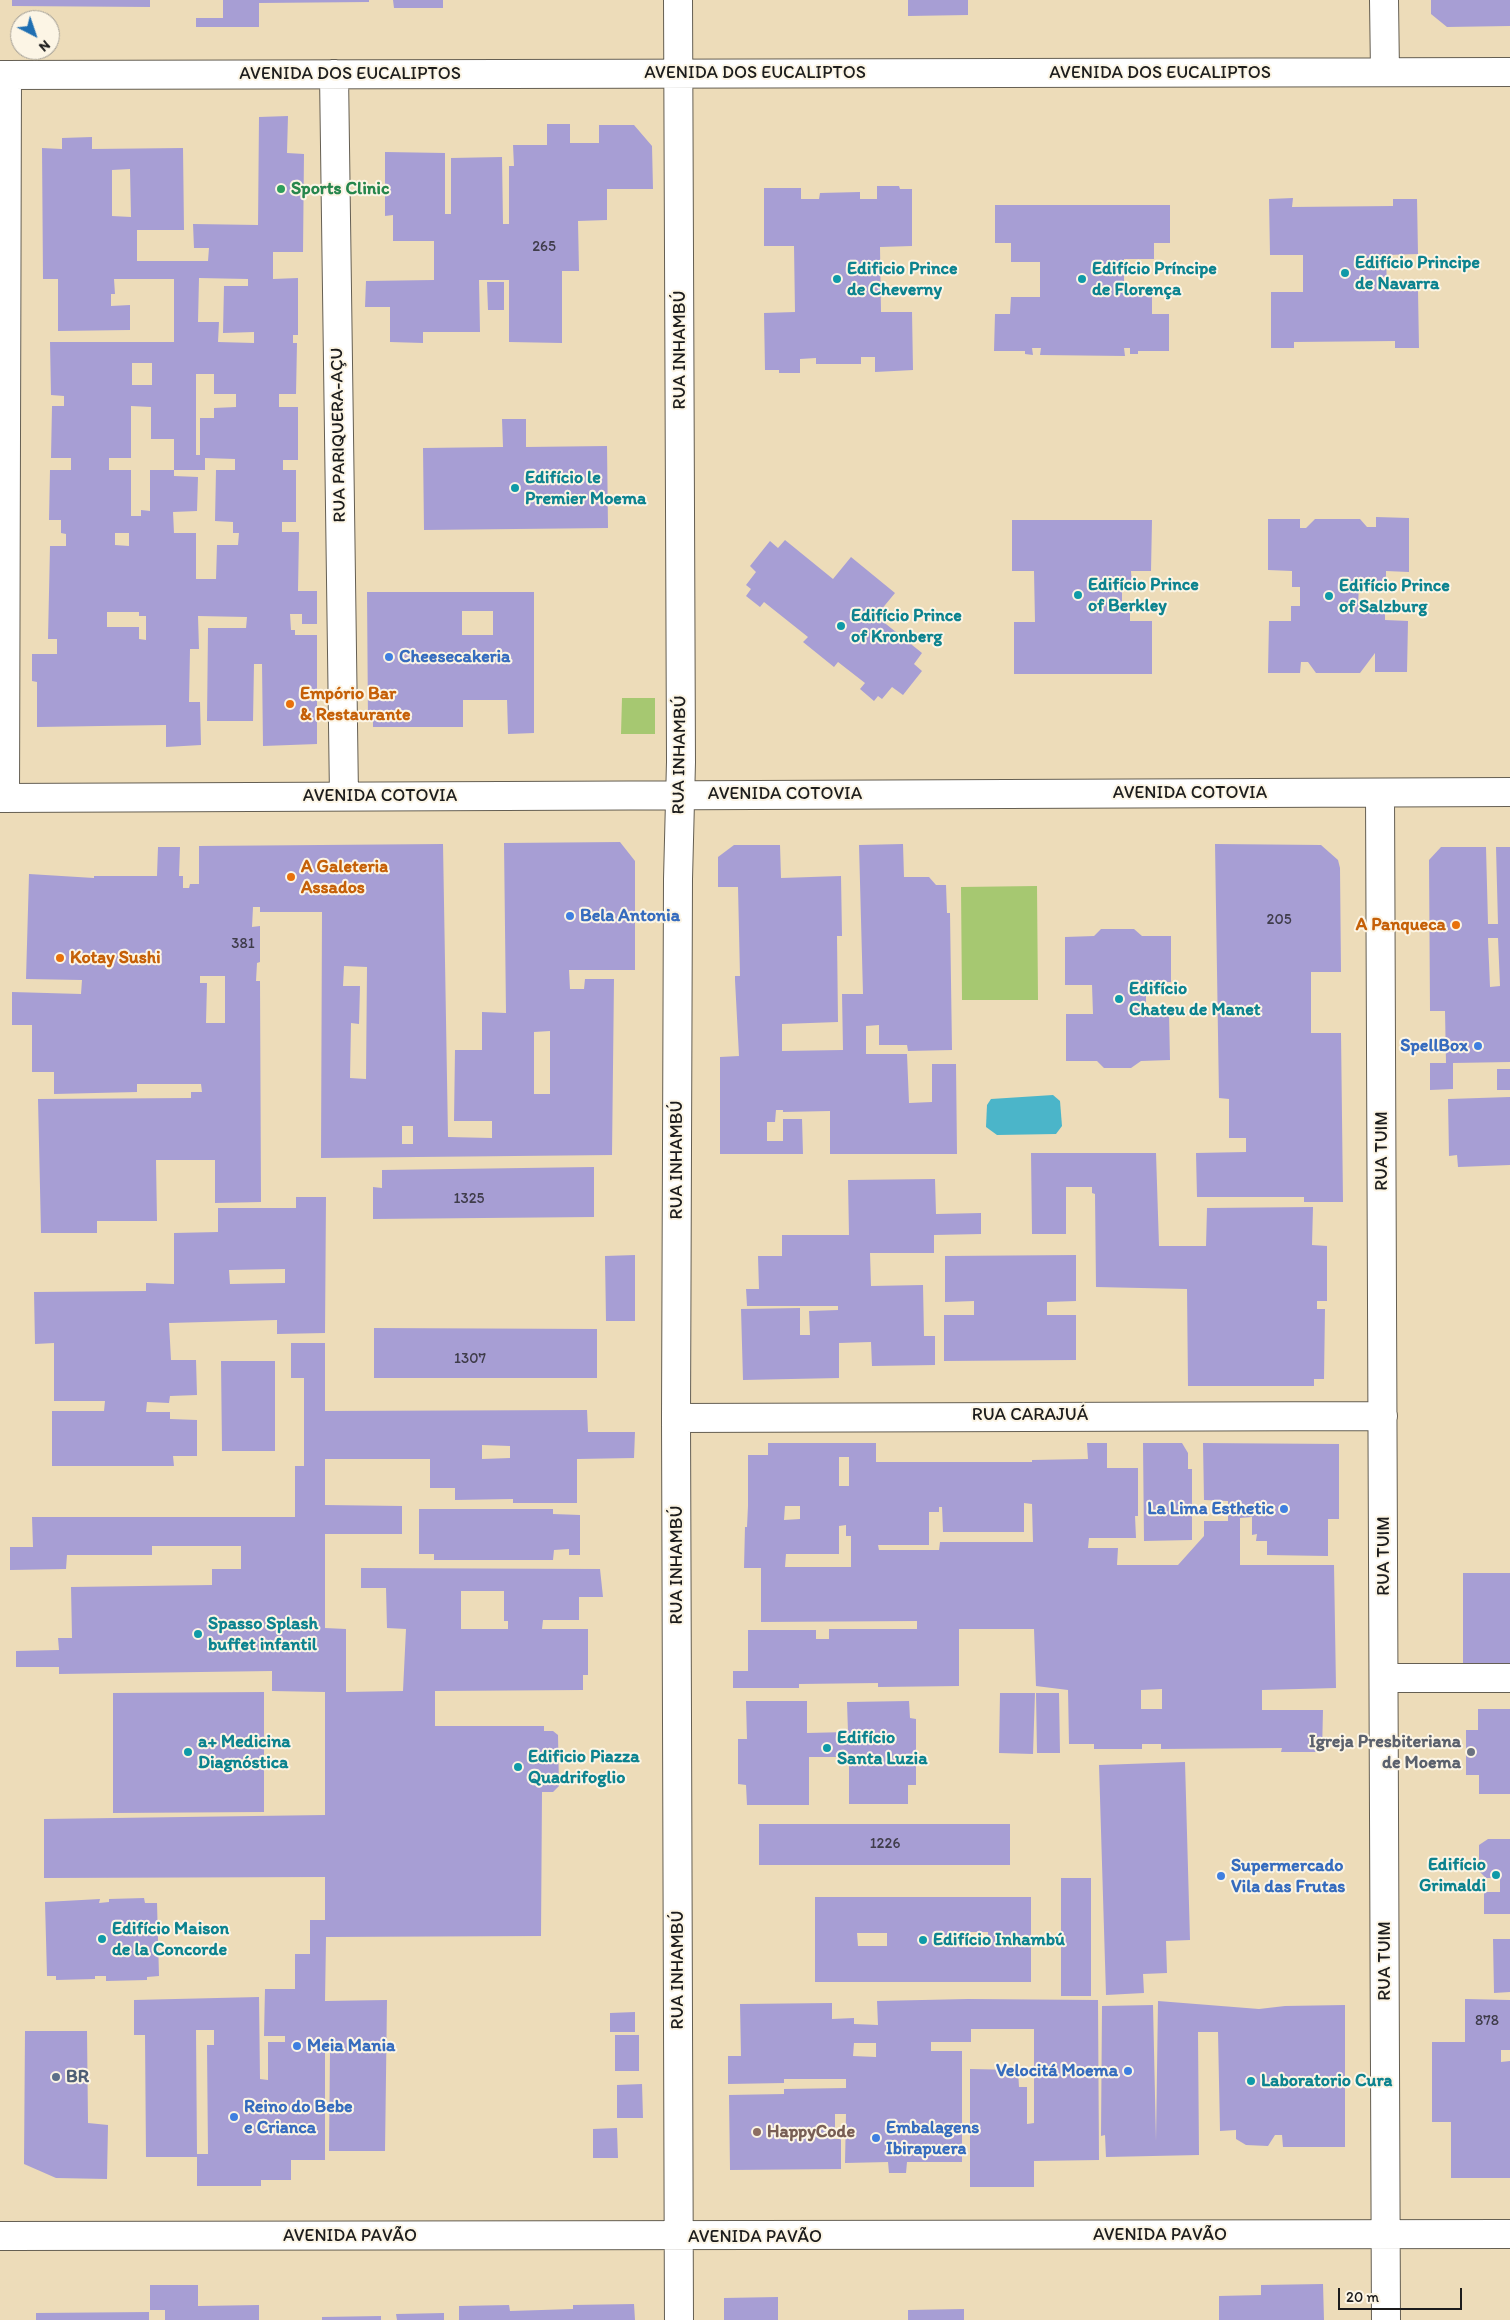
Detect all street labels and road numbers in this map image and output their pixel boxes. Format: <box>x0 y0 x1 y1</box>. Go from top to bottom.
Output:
street label: AVENIDA DOS EUCALIPTOS <box>644 62 866 84</box>
street label: AVENIDA DOS EUCALIPTOS <box>1049 62 1271 84</box>
street label: AVENIDA DOS EUCALIPTOS <box>239 63 461 85</box>
street label: RUA INHAMBÚ <box>669 291 691 409</box>
street label: RUA PARIQUERA-AÇU <box>327 347 351 523</box>
street label: RUA INHAMBÚ <box>668 695 692 815</box>
street label: AVENIDA COTOVIA <box>1113 782 1267 804</box>
street label: AVENIDA COTOVIA <box>708 783 862 805</box>
street label: AVENIDA COTOVIA <box>303 785 457 807</box>
street label: RUA INHAMBÚ <box>666 1101 688 1219</box>
street label: RUA TUIM <box>1371 1111 1393 1191</box>
street label: RUA CARAJUÁ <box>972 1404 1088 1426</box>
street label: RUA INHAMBÚ <box>666 1506 688 1624</box>
street label: RUA TUIM <box>1373 1516 1395 1596</box>
street label: RUA INHAMBÚ <box>667 1911 689 2029</box>
street label: RUA TUIM <box>1374 1921 1396 2001</box>
street label: AVENIDA PAVÃO <box>1093 2224 1227 2246</box>
street label: AVENIDA PAVÃO <box>283 2225 417 2247</box>
street label: AVENIDA PAVÃO <box>688 2226 822 2248</box>

